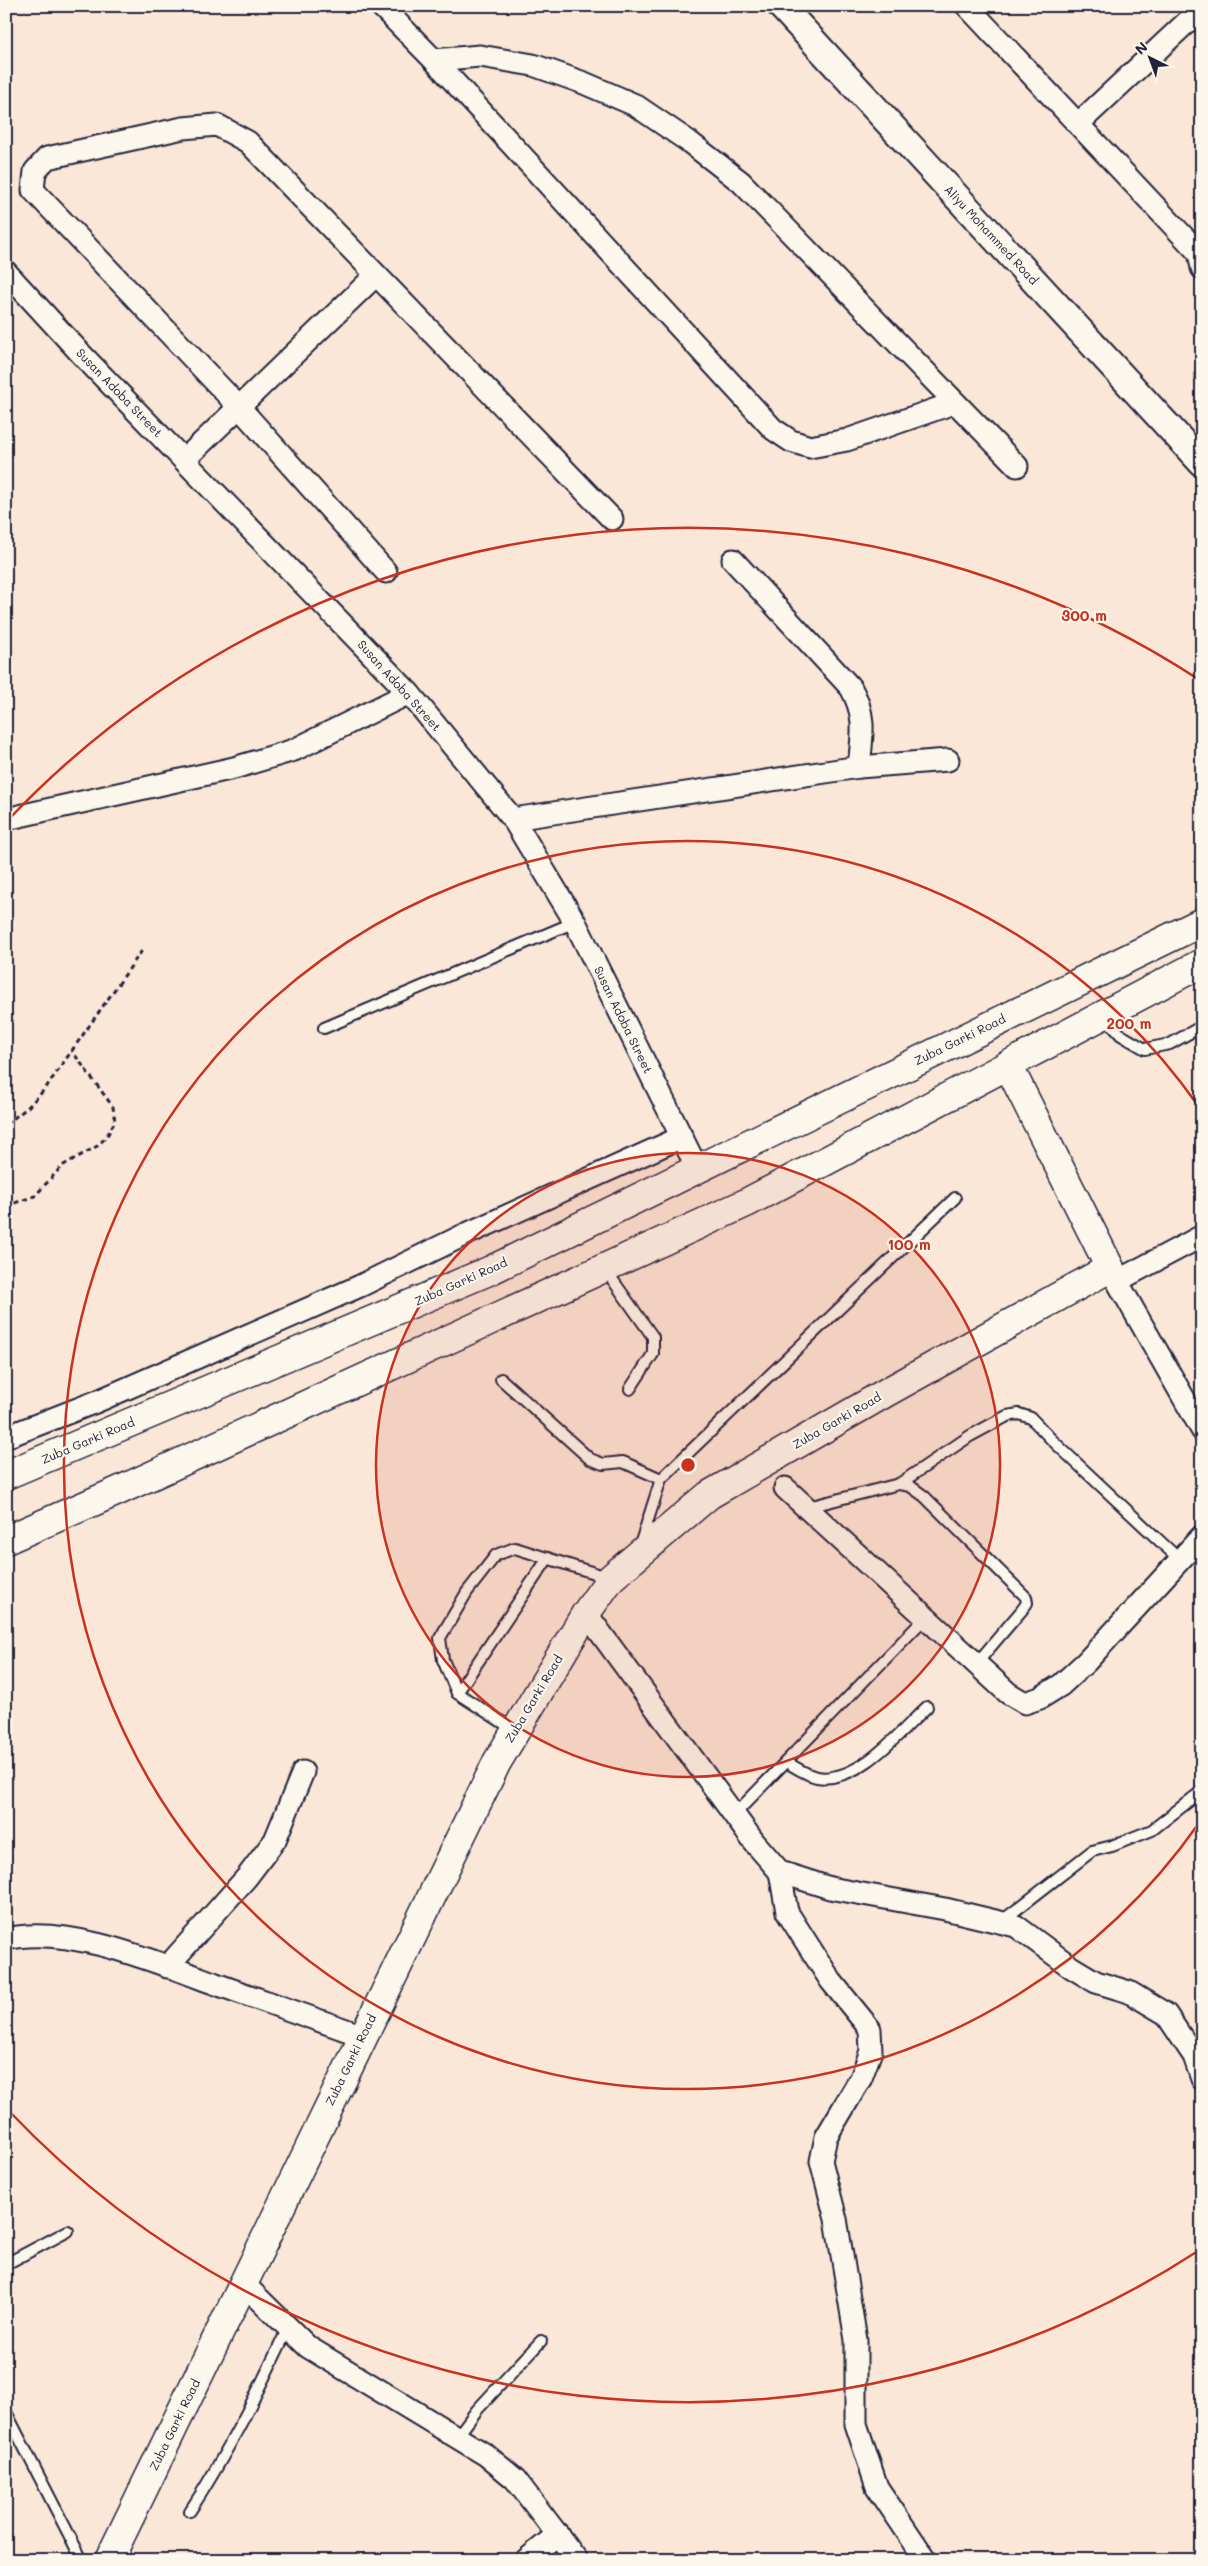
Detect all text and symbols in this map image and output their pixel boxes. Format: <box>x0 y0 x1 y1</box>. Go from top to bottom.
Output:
north arrow <box>1126 32 1176 82</box>
text: N <box>1131 37 1151 59</box>
street label: Aliyu Mohammed Road <box>941 181 1042 288</box>
street label: Susan Adoba Street <box>73 345 166 440</box>
text: 300 m <box>1061 605 1107 625</box>
street label: Susan Adoba Street <box>355 636 445 734</box>
street label: Susan Adoba Street <box>591 963 657 1076</box>
street label: Zuba Garki Road <box>911 1010 1008 1068</box>
text: 200 m <box>1107 1013 1152 1033</box>
text: 100 m <box>887 1234 931 1254</box>
street label: Zuba Garki Road <box>412 1253 510 1309</box>
street label: Zuba Garki Road <box>789 1388 884 1452</box>
street label: Zuba Garki Road <box>39 1413 137 1467</box>
centre of rings <box>679 1456 697 1474</box>
street label: Zuba Garki Road <box>501 1651 566 1745</box>
street label: Zuba Garki Road <box>321 2011 379 2108</box>
street label: Zuba Garki Road <box>145 2376 203 2473</box>

